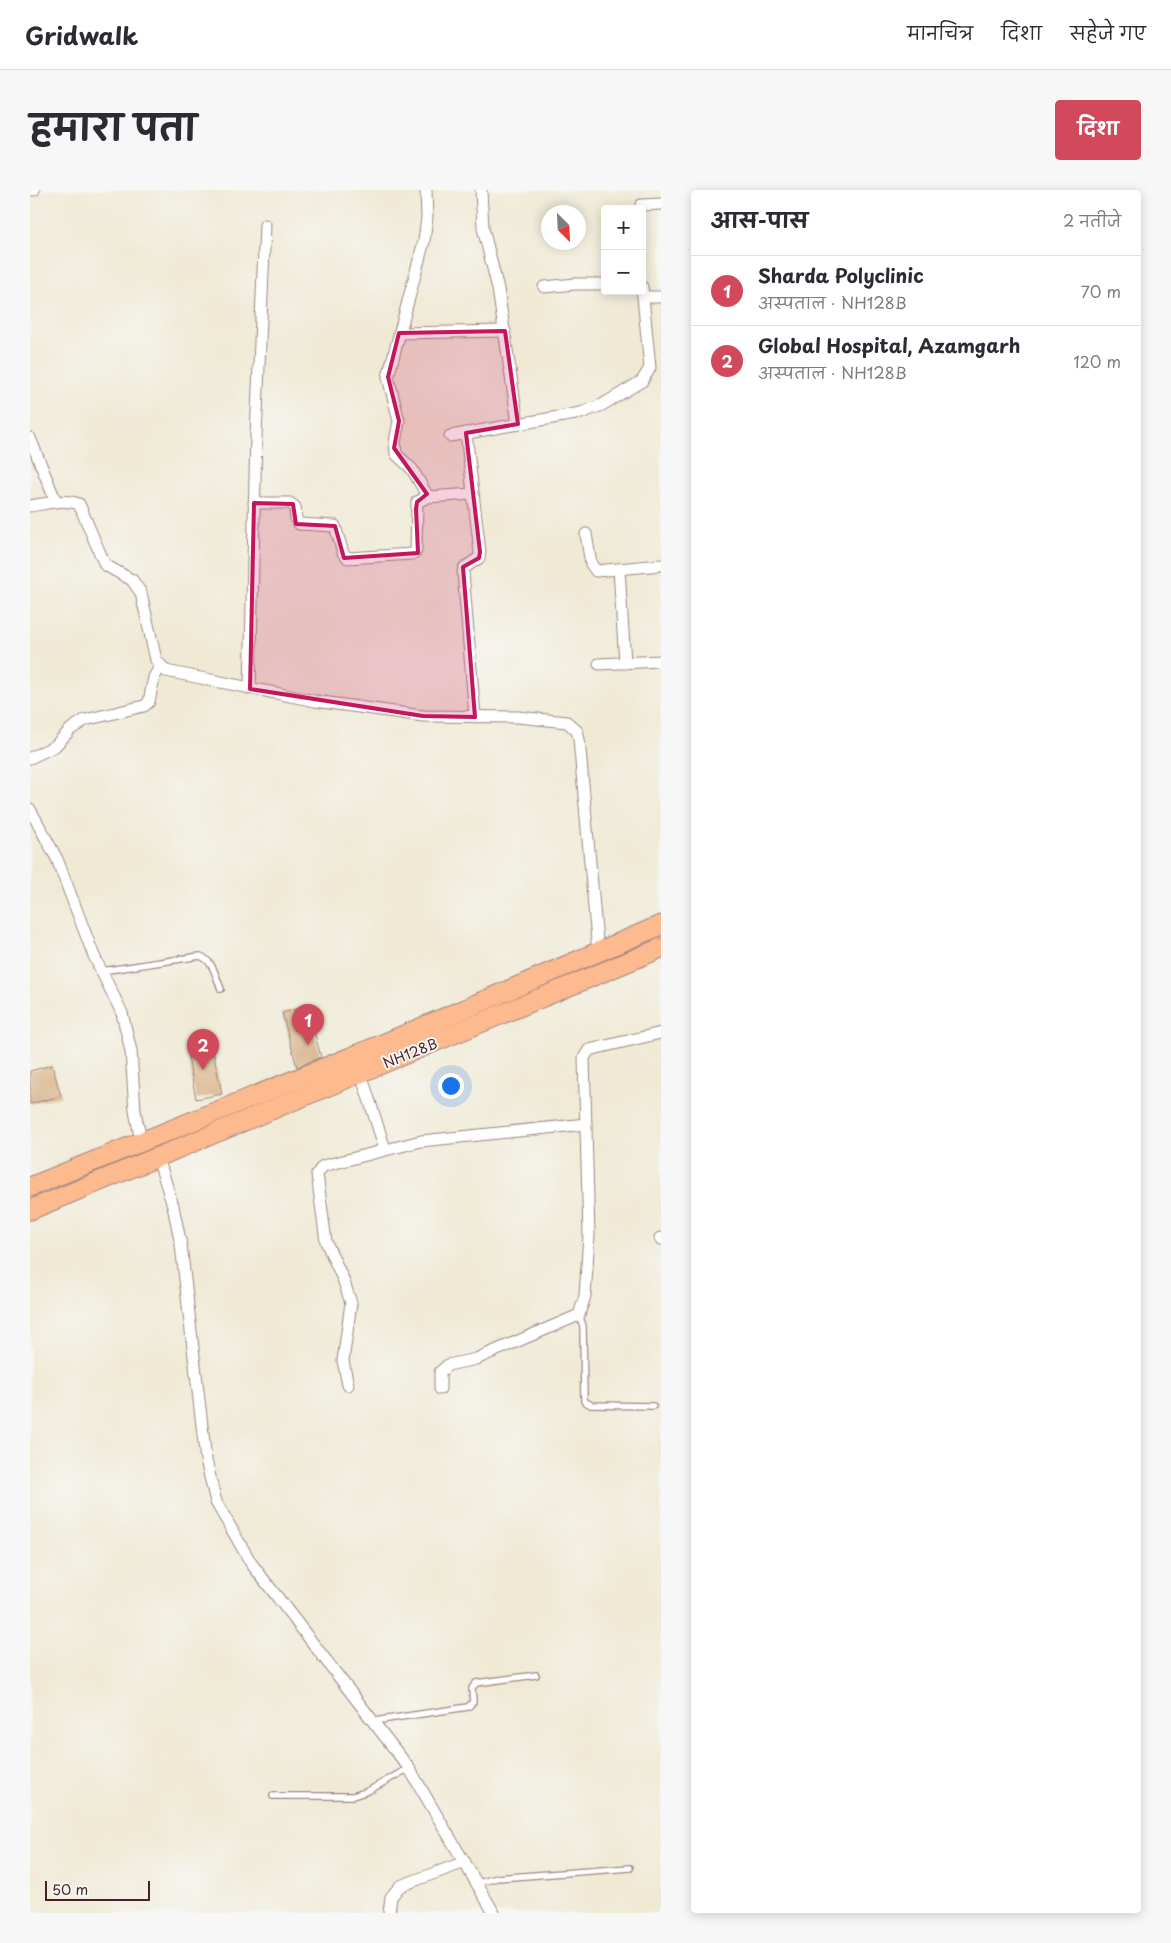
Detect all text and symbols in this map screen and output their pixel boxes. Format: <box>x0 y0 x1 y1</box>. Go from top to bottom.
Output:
text: Gridwalk <box>25 17 138 53</box>
text: मानचित्र <box>907 19 973 46</box>
text: दिशा <box>1001 19 1042 46</box>
text: सहेजे गए <box>1070 19 1146 46</box>
text: हमारा पता <box>30 99 197 152</box>
button: दिशा <box>1055 100 1141 160</box>
text: आस-पास <box>711 203 808 235</box>
north arrow <box>541 205 586 250</box>
map controls <box>601 205 646 295</box>
button: + <box>601 205 646 250</box>
text: 2 नतीजे <box>1063 208 1121 232</box>
button: − <box>601 250 646 295</box>
text: Sharda Polyclinic <box>758 261 924 289</box>
text: 1 <box>723 279 731 303</box>
text: 70 m <box>1081 279 1121 303</box>
text: अस्पताल · NH128B <box>758 290 906 314</box>
text: Global Hospital, Azamgarh <box>758 331 1020 359</box>
text: 2 <box>721 349 733 373</box>
text: 120 m <box>1074 349 1121 373</box>
text: अस्पताल · NH128B <box>758 360 906 384</box>
pin: 1 <box>292 1004 324 1045</box>
pin: 2 <box>187 1029 219 1070</box>
street label: NH128B <box>379 1033 441 1073</box>
your location <box>438 1073 464 1099</box>
scale bar <box>45 1878 150 1901</box>
text: 50 m <box>52 1879 88 1900</box>

